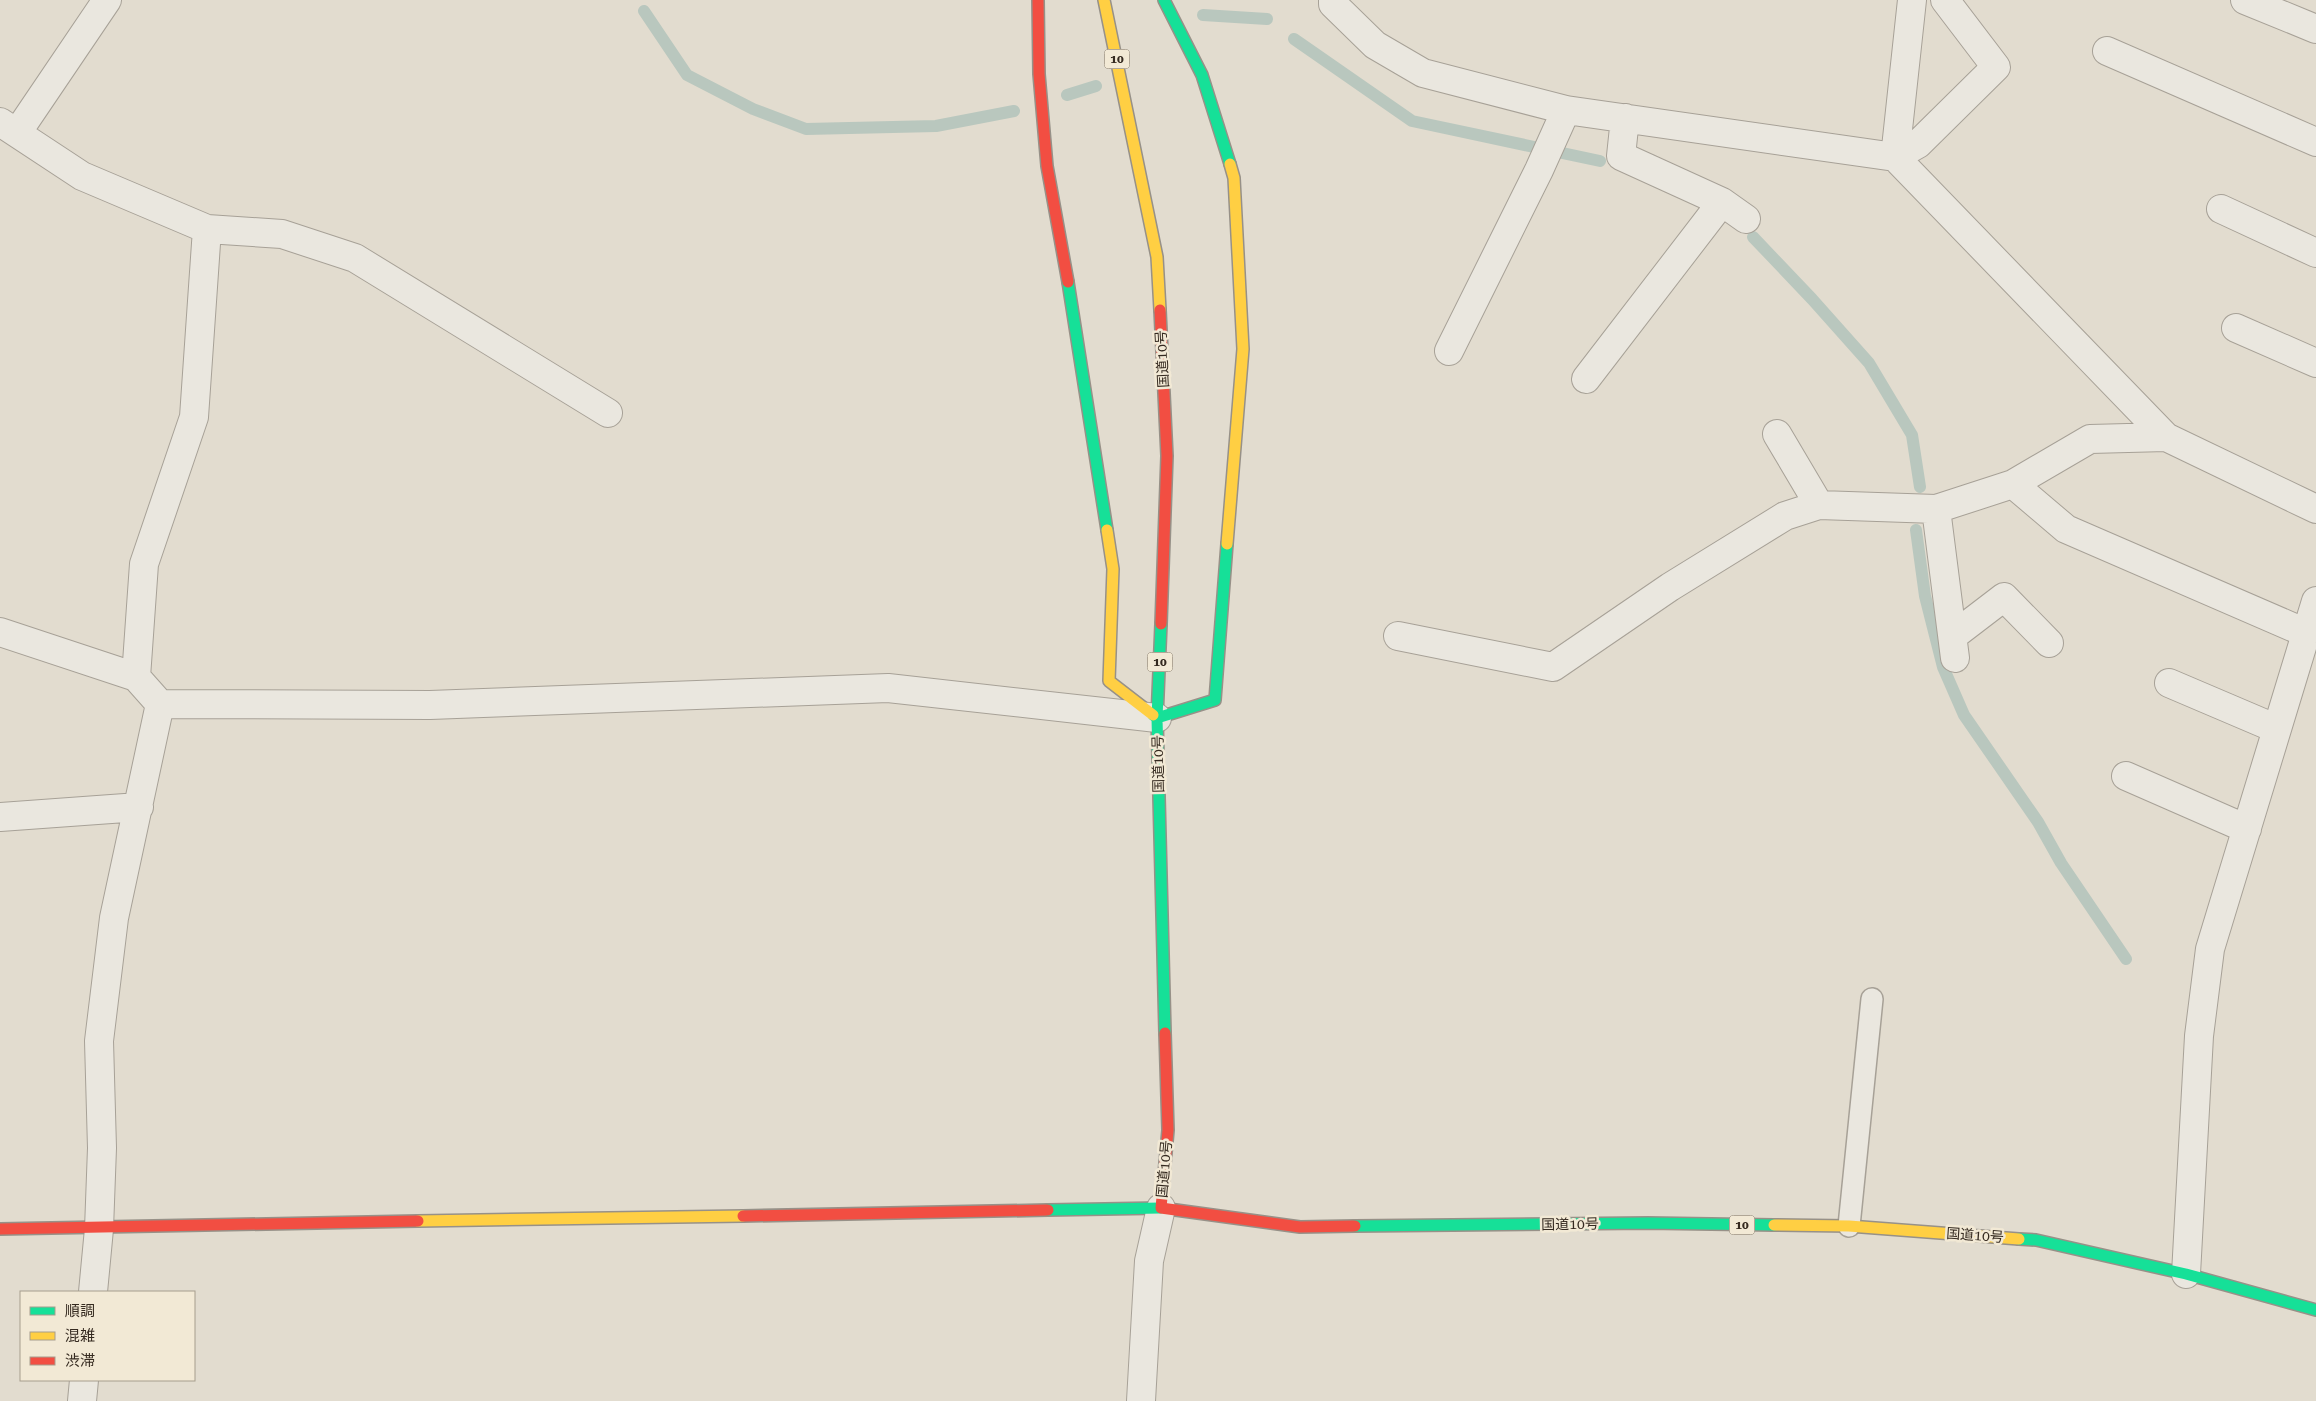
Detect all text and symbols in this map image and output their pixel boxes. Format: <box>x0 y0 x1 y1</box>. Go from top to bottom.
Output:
road number: 10 <box>1104 50 1130 68</box>
street label: 国道10号 <box>1153 330 1171 388</box>
road number: 10 <box>1148 652 1172 672</box>
street label: 国道10号 <box>1149 735 1167 793</box>
street label: 国道10号 <box>1154 1140 1174 1198</box>
street label: 国道10号 <box>1541 1215 1599 1233</box>
road number: 10 <box>1730 1216 1754 1234</box>
street label: 国道10号 <box>1946 1225 2004 1245</box>
legend <box>20 1291 195 1381</box>
text: 順調 <box>65 1302 95 1320</box>
text: 混雑 <box>65 1327 95 1345</box>
text: 渋滞 <box>65 1352 95 1370</box>

